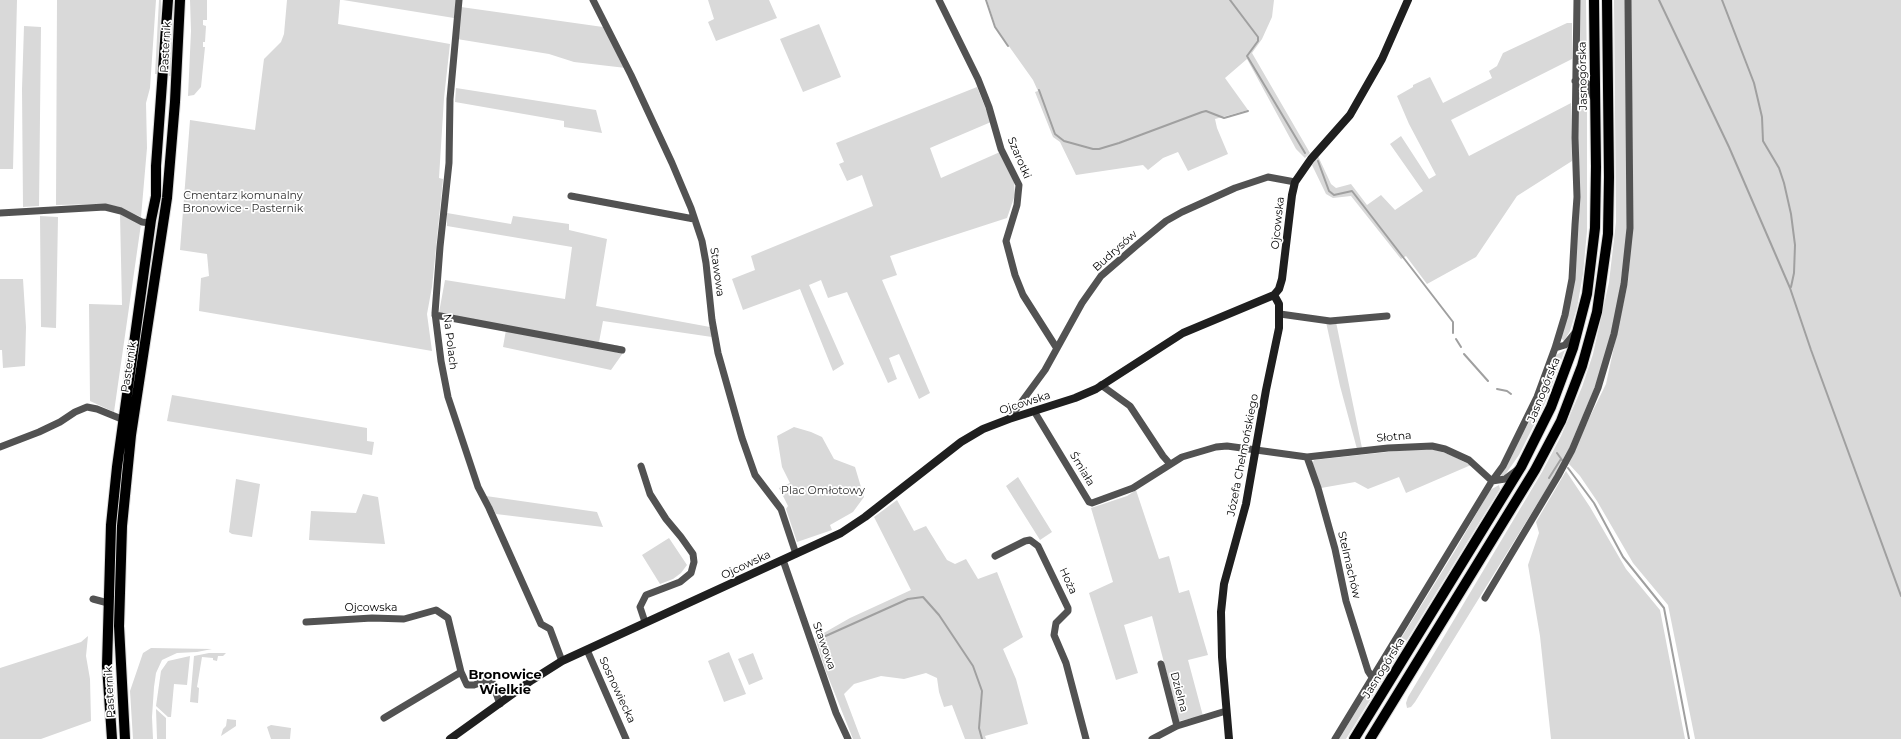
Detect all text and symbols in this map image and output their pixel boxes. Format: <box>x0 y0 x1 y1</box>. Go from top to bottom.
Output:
street label: Pasternik <box>158 21 174 73</box>
street label: Jasnogórska <box>1576 41 1590 111</box>
street label: Szarotki <box>1004 135 1034 181</box>
park label: Cmentarz komunalny Bronowice - Pasternik <box>183 189 303 215</box>
street label: Ojcowska <box>1269 196 1287 250</box>
street label: Budrysów <box>1090 228 1140 274</box>
street label: Stawowa <box>707 247 727 297</box>
street label: Na Polach <box>440 313 460 371</box>
street label: Pasternik <box>118 340 140 394</box>
street label: Jasnogórska <box>1525 356 1563 424</box>
street label: Ojcowska <box>998 389 1052 417</box>
street label: Józefa Chełmońskiego <box>1225 393 1261 517</box>
street label: Słotna <box>1376 429 1412 445</box>
street label: Śmiała <box>1067 450 1097 488</box>
park label: Plac Omłotowy <box>781 484 865 498</box>
street label: Stelmachów <box>1335 530 1363 600</box>
street label: Ojcowska <box>719 548 773 582</box>
street label: Hoża <box>1056 566 1080 596</box>
street label: Ojcowska <box>345 601 397 615</box>
street label: Stawowa <box>810 620 838 672</box>
street label: Jasnogórska <box>1360 635 1408 701</box>
street label: Sosnowiecka <box>596 655 638 725</box>
street label: Pasternik <box>102 666 118 718</box>
district label: Bronowice Wielkie <box>468 667 542 698</box>
street label: Dzielna <box>1167 670 1191 714</box>

